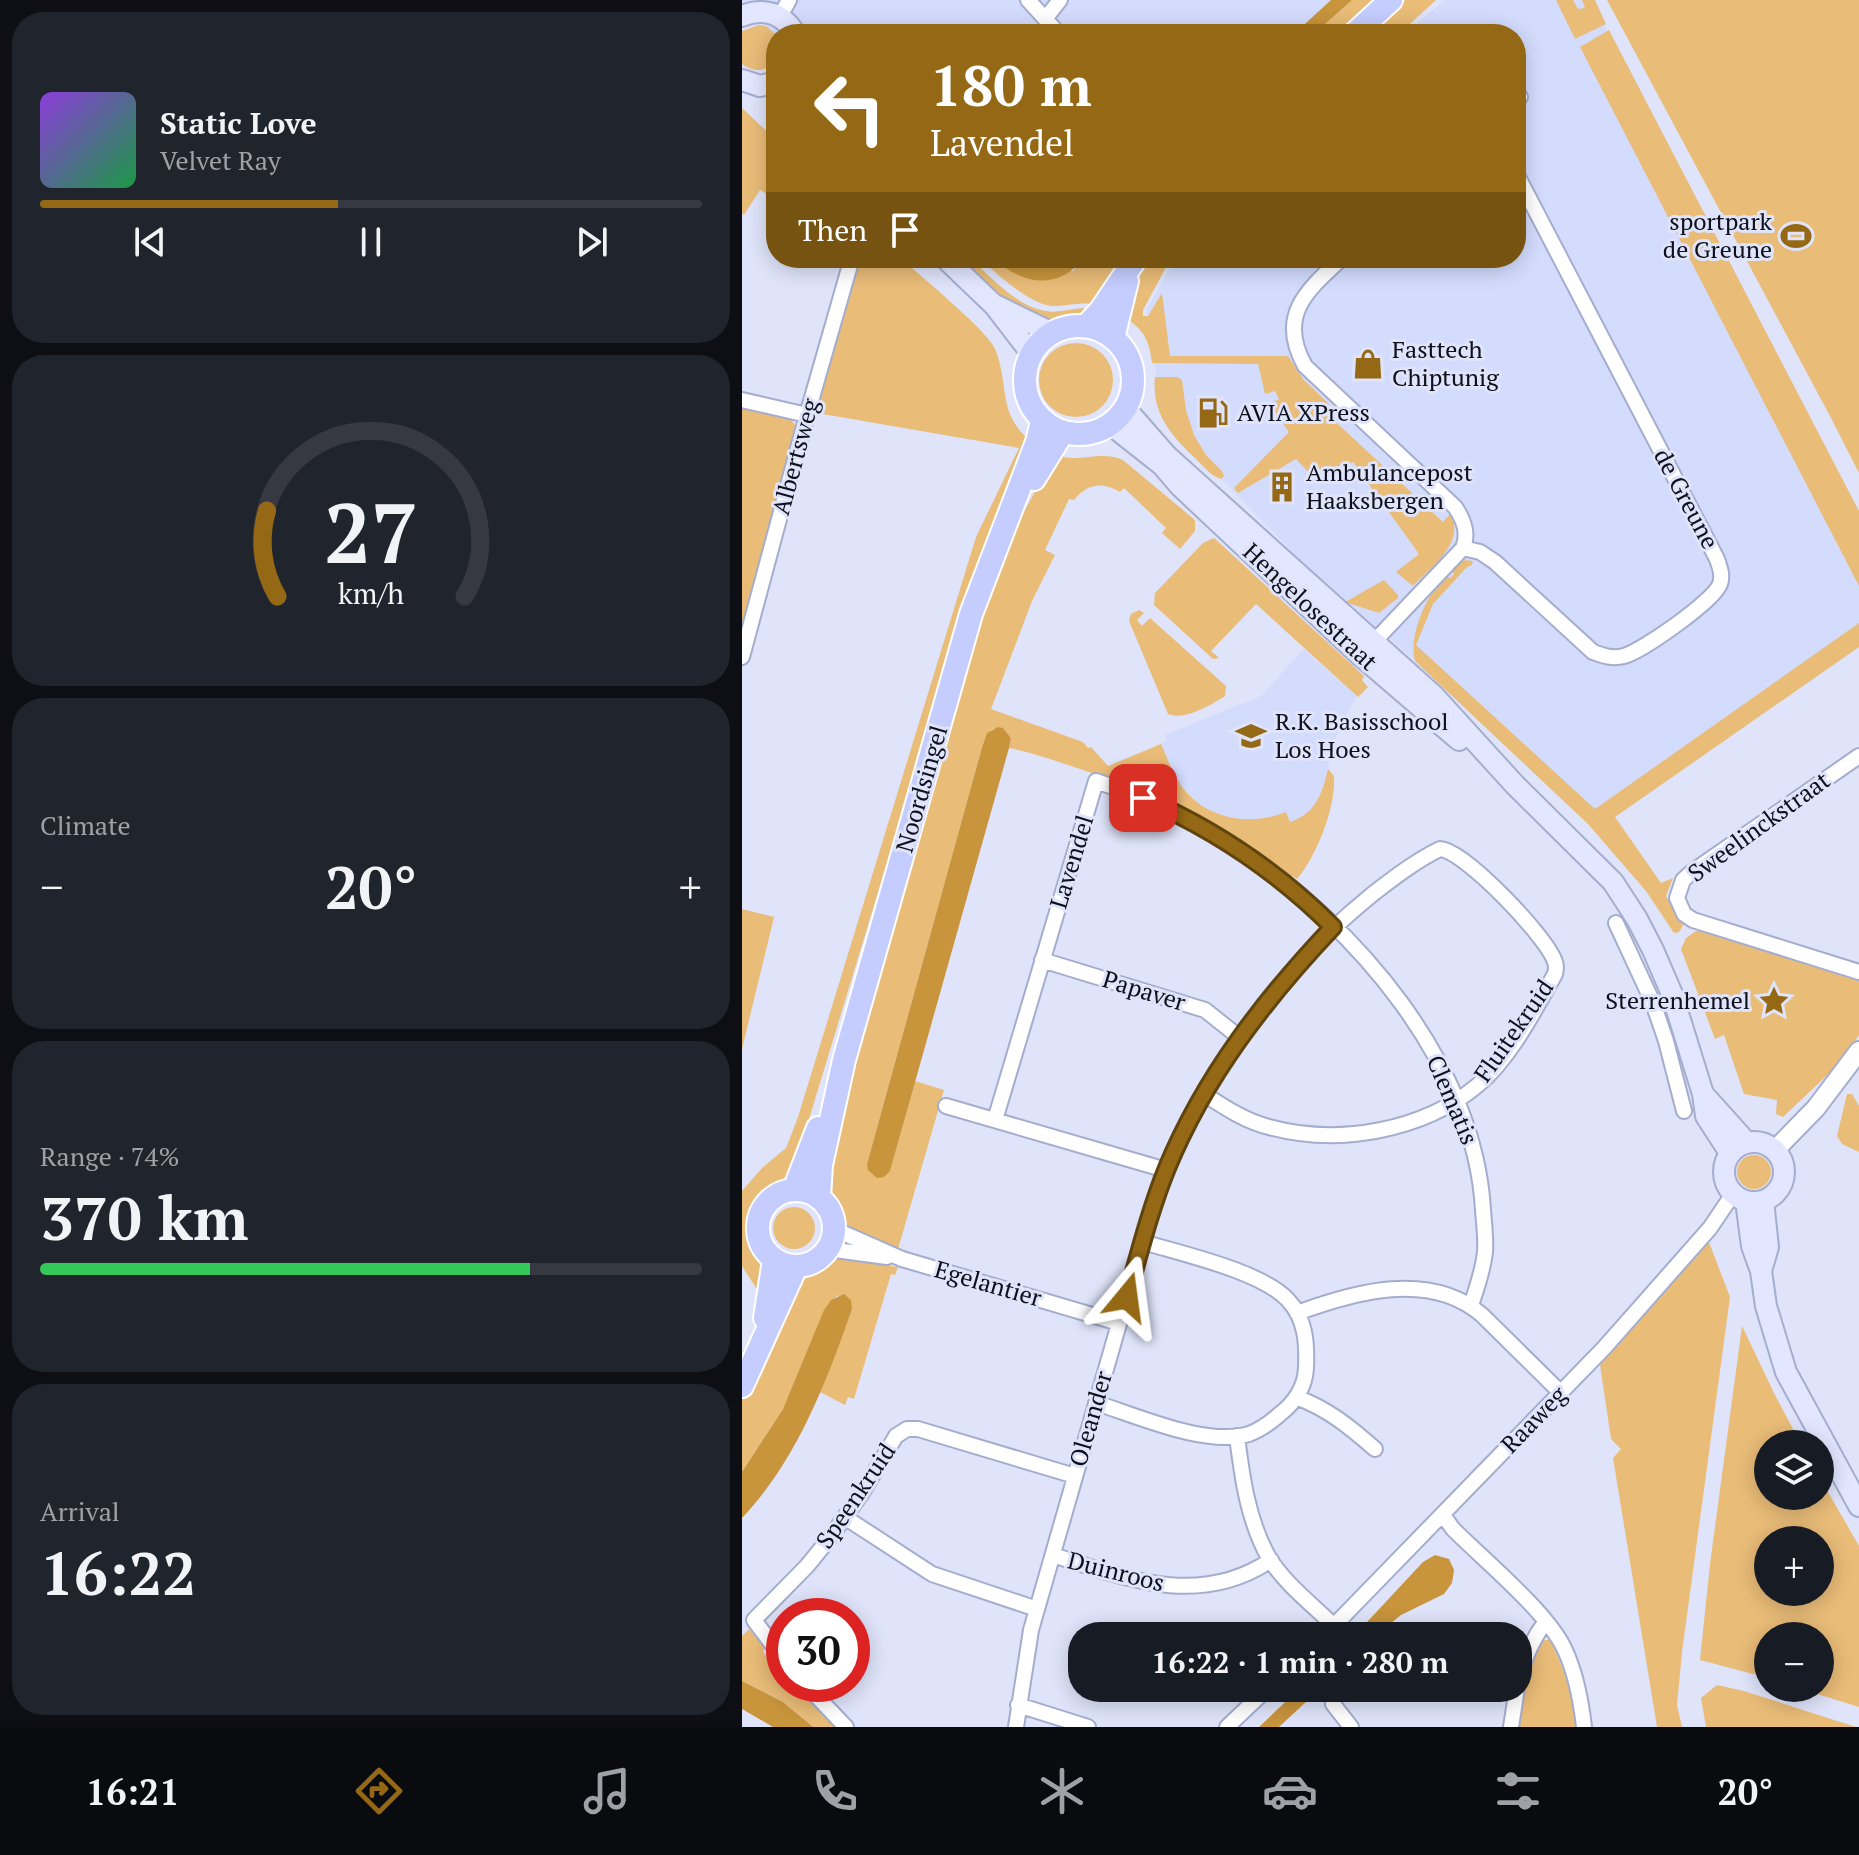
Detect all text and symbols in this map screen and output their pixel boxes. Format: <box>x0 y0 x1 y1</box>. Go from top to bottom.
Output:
text: 180 m <box>930 48 1092 122</box>
icon: left <box>798 56 902 160</box>
text: Static Love <box>160 103 317 143</box>
text: Lavendel <box>930 119 1074 166</box>
text: Velvet Ray <box>160 143 281 177</box>
place label: sportpark de Greune <box>1663 205 1773 265</box>
icon: arrive <box>883 208 927 252</box>
text: Then <box>798 210 867 250</box>
sports icon: sportpark de Greune <box>1779 219 1813 253</box>
icon: previous <box>128 220 172 264</box>
icon: pause <box>349 220 393 264</box>
icon: next <box>570 220 614 264</box>
place label: Fasttech Chiptunig <box>1392 333 1499 393</box>
shop icon: Fasttech Chiptunig <box>1351 347 1385 381</box>
street label: Albertsweg <box>764 395 826 518</box>
fuel station icon: AVIA XPress <box>1196 396 1230 430</box>
place label: AVIA XPress <box>1237 396 1370 428</box>
street label: de Greune <box>1647 443 1727 554</box>
place label: Ambulancepost Haaksbergen <box>1306 456 1473 516</box>
building icon: Ambulancepost Haaksbergen <box>1265 470 1299 504</box>
text: 27 <box>324 476 418 586</box>
street label: Hengelosestraat <box>1236 536 1385 677</box>
text: km/h <box>338 574 404 612</box>
place label: R.K. Basisschool Los Hoes <box>1275 705 1448 765</box>
school or university icon: R.K. Basisschool Los Hoes <box>1234 719 1268 753</box>
street label: Noordsingel <box>888 722 954 856</box>
pin <box>1109 764 1177 832</box>
street label: Sweelinckstraat <box>1681 764 1836 889</box>
icon: arrive <box>1121 776 1165 820</box>
text: Climate <box>40 808 131 842</box>
street label: Lavendel <box>1042 811 1100 912</box>
text: 20° <box>325 847 417 926</box>
text: − <box>40 857 63 916</box>
text: + <box>679 857 702 916</box>
street label: Papaver <box>1099 962 1190 1018</box>
street label: Fluitekruid <box>1466 973 1560 1088</box>
place label: Sterrenhemel <box>1605 984 1750 1016</box>
place icon: Sterrenhemel <box>1757 984 1791 1018</box>
street label: Clematis <box>1420 1050 1486 1149</box>
text: Range · 74% <box>40 1139 179 1173</box>
text: 370 km <box>40 1178 248 1257</box>
street label: Egelantier <box>931 1253 1046 1314</box>
position arrow <box>1085 1255 1169 1339</box>
street label: Oleander <box>1061 1366 1119 1470</box>
street label: Raaweg <box>1493 1379 1573 1460</box>
map controls <box>1754 1430 1834 1702</box>
button: layers <box>1754 1430 1834 1510</box>
street label: Speenkruid <box>808 1436 902 1554</box>
text: Arrival <box>40 1494 120 1528</box>
button: + <box>1754 1526 1834 1606</box>
text: 16:22 <box>40 1533 196 1612</box>
street label: Duinroos <box>1065 1544 1168 1598</box>
speed limit sign: 30 <box>766 1598 870 1702</box>
button: − <box>1754 1622 1834 1702</box>
text: 16:22 · 1 min · 280 m <box>1152 1642 1448 1682</box>
icon: directions <box>351 1763 407 1819</box>
icon: music <box>579 1763 635 1819</box>
icon: phone <box>807 1763 863 1819</box>
icon: climate <box>1034 1763 1090 1819</box>
icon: car <box>1262 1763 1318 1819</box>
icon: filters <box>1490 1763 1546 1819</box>
text: 16:21 <box>86 1768 180 1815</box>
text: 20° <box>1717 1768 1773 1815</box>

